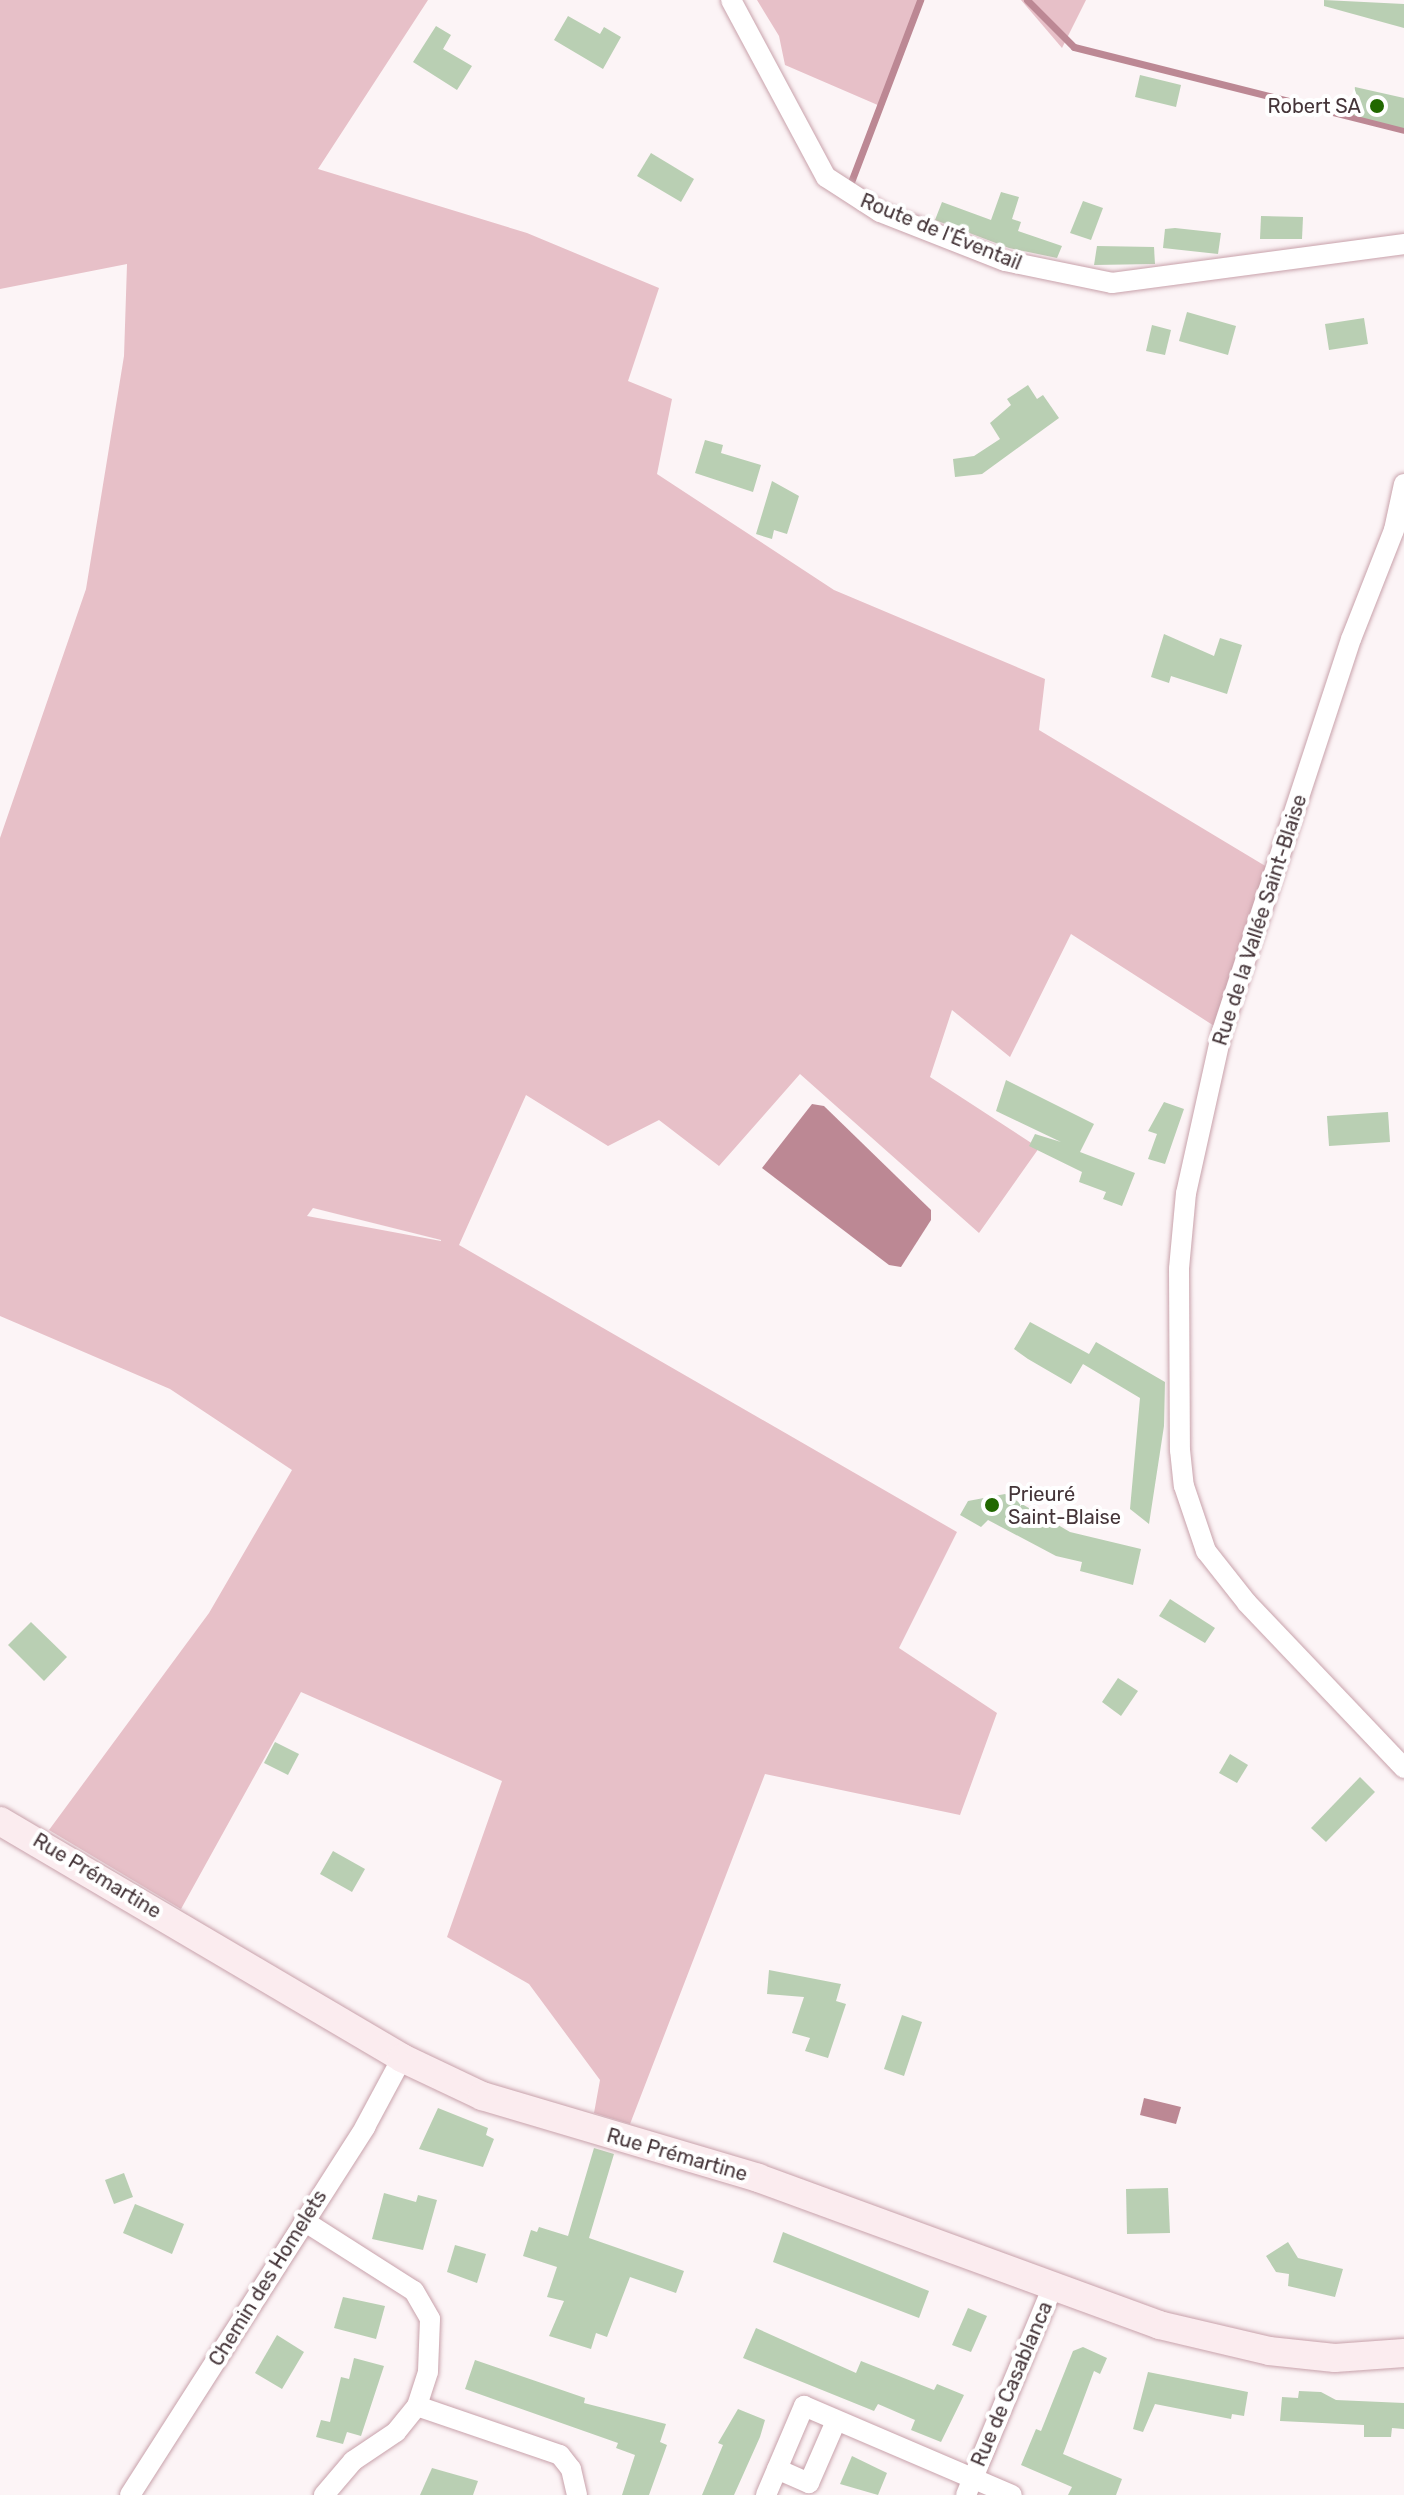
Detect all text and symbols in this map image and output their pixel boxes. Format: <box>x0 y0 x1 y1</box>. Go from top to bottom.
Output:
place label: Robert SA <box>1267 94 1361 118</box>
marker: Robert SA <box>1368 97 1386 115</box>
street label: Route de l'Éventail <box>857 189 1025 275</box>
street label: Rue de la Vallée Saint-Blaise <box>1208 791 1312 1049</box>
place label: Prieuré Saint-Blaise <box>1008 1482 1121 1529</box>
marker: Prieuré Saint-Blaise <box>983 1496 1001 1514</box>
street label: Rue Prémartine <box>29 1828 165 1924</box>
street label: Rue Prémartine <box>604 2123 750 2187</box>
street label: Chemin des Homelets <box>204 2185 332 2371</box>
street label: Rue de Casablanca <box>966 2298 1058 2470</box>

